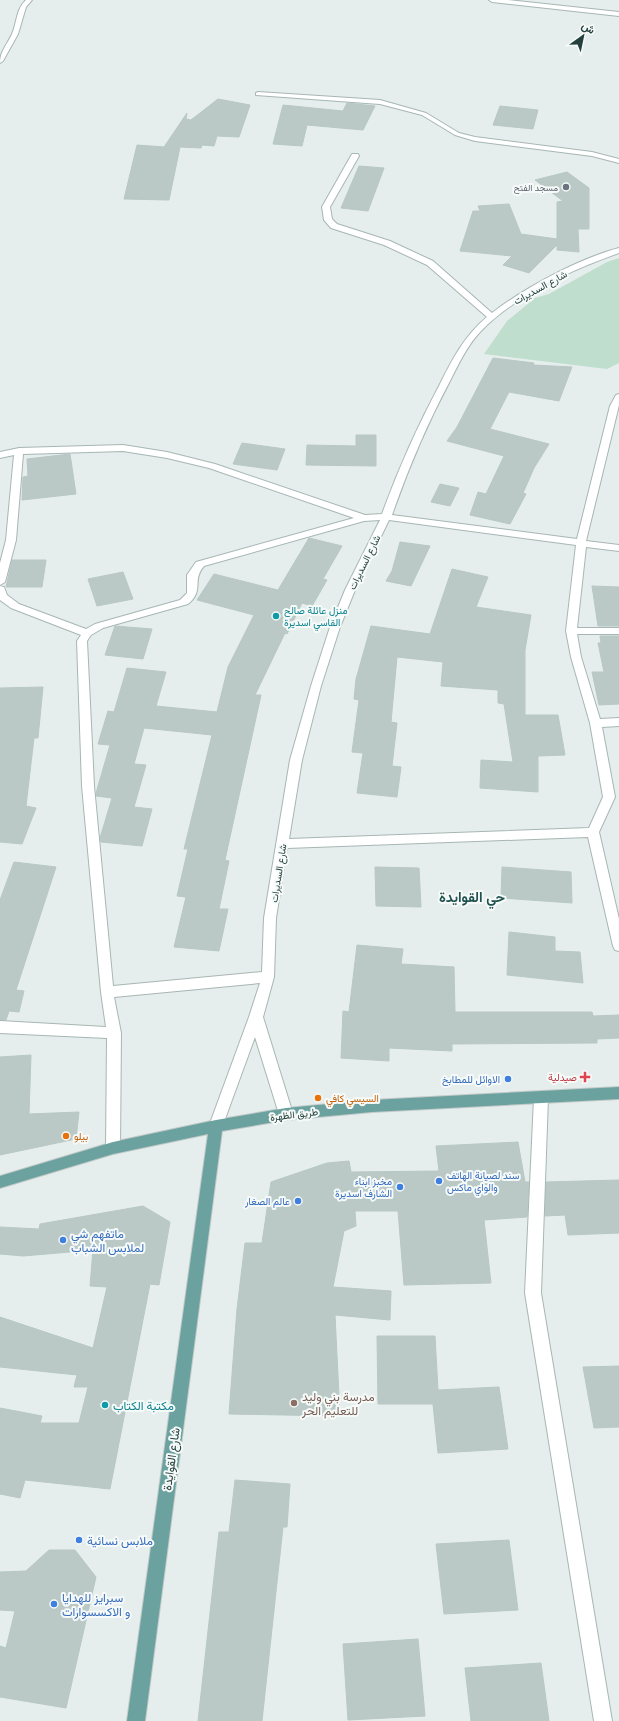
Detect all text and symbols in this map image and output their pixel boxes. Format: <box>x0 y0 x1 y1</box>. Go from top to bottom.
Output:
north arrow <box>563 16 603 56</box>
text: ش <box>579 18 598 37</box>
place label: مسجد الفتح <box>514 182 558 194</box>
marker: مسجد الفتح <box>561 182 571 192</box>
street label: شارع السديرات <box>511 267 569 307</box>
street label: شارع السديرات <box>346 533 383 592</box>
place label: منزل عائلة صالح القاسي اسديرة <box>284 604 348 631</box>
marker: منزل عائلة صالح القاسي اسديرة <box>271 611 281 621</box>
street label: شارع السديرات <box>267 843 290 903</box>
district label: حي القوايدة <box>439 888 505 909</box>
place label: صيدلية <box>548 1071 577 1084</box>
marker: صيدلية <box>580 1072 590 1082</box>
place label: الاوائل للمطابخ <box>442 1073 500 1086</box>
marker: الاوائل للمطابخ <box>503 1074 513 1084</box>
place label: السيسي كافي <box>326 1092 379 1107</box>
marker: السيسي كافي <box>313 1093 323 1103</box>
street label: طريق الظهرة <box>269 1105 319 1124</box>
place label: بيلو <box>74 1130 88 1143</box>
marker: بيلو <box>61 1131 71 1141</box>
place label: سند لصيانة الهاتف والواي ماكس <box>447 1169 520 1196</box>
place label: مخبز ابناء الشارف اسديرة <box>335 1175 392 1200</box>
marker: سند لصيانة الهاتف والواي ماكس <box>434 1176 444 1186</box>
marker: مخبز ابناء الشارف اسديرة <box>395 1182 405 1192</box>
place label: عالم الصغار <box>244 1195 290 1208</box>
marker: عالم الصغار <box>293 1196 303 1206</box>
place label: ماتفهم شي لملابس الشباب <box>71 1226 144 1256</box>
marker: ماتفهم شي لملابس الشباب <box>58 1235 68 1245</box>
place label: مدرسة بني وليد للتعليم الحر <box>301 1389 375 1419</box>
place label: مكتبة الكتاب <box>113 1398 174 1413</box>
marker: مدرسة بني وليد للتعليم الحر <box>289 1398 299 1408</box>
marker: مكتبة الكتاب <box>100 1400 110 1410</box>
street label: شارع القوايدة <box>159 1427 185 1492</box>
place label: ملابس نسائية <box>87 1533 153 1549</box>
marker: ملابس نسائية <box>74 1535 84 1545</box>
place label: سبرايز للهدايا و الاكسسوارات <box>62 1590 130 1620</box>
marker: سبرايز للهدايا و الاكسسوارات <box>49 1599 59 1609</box>

